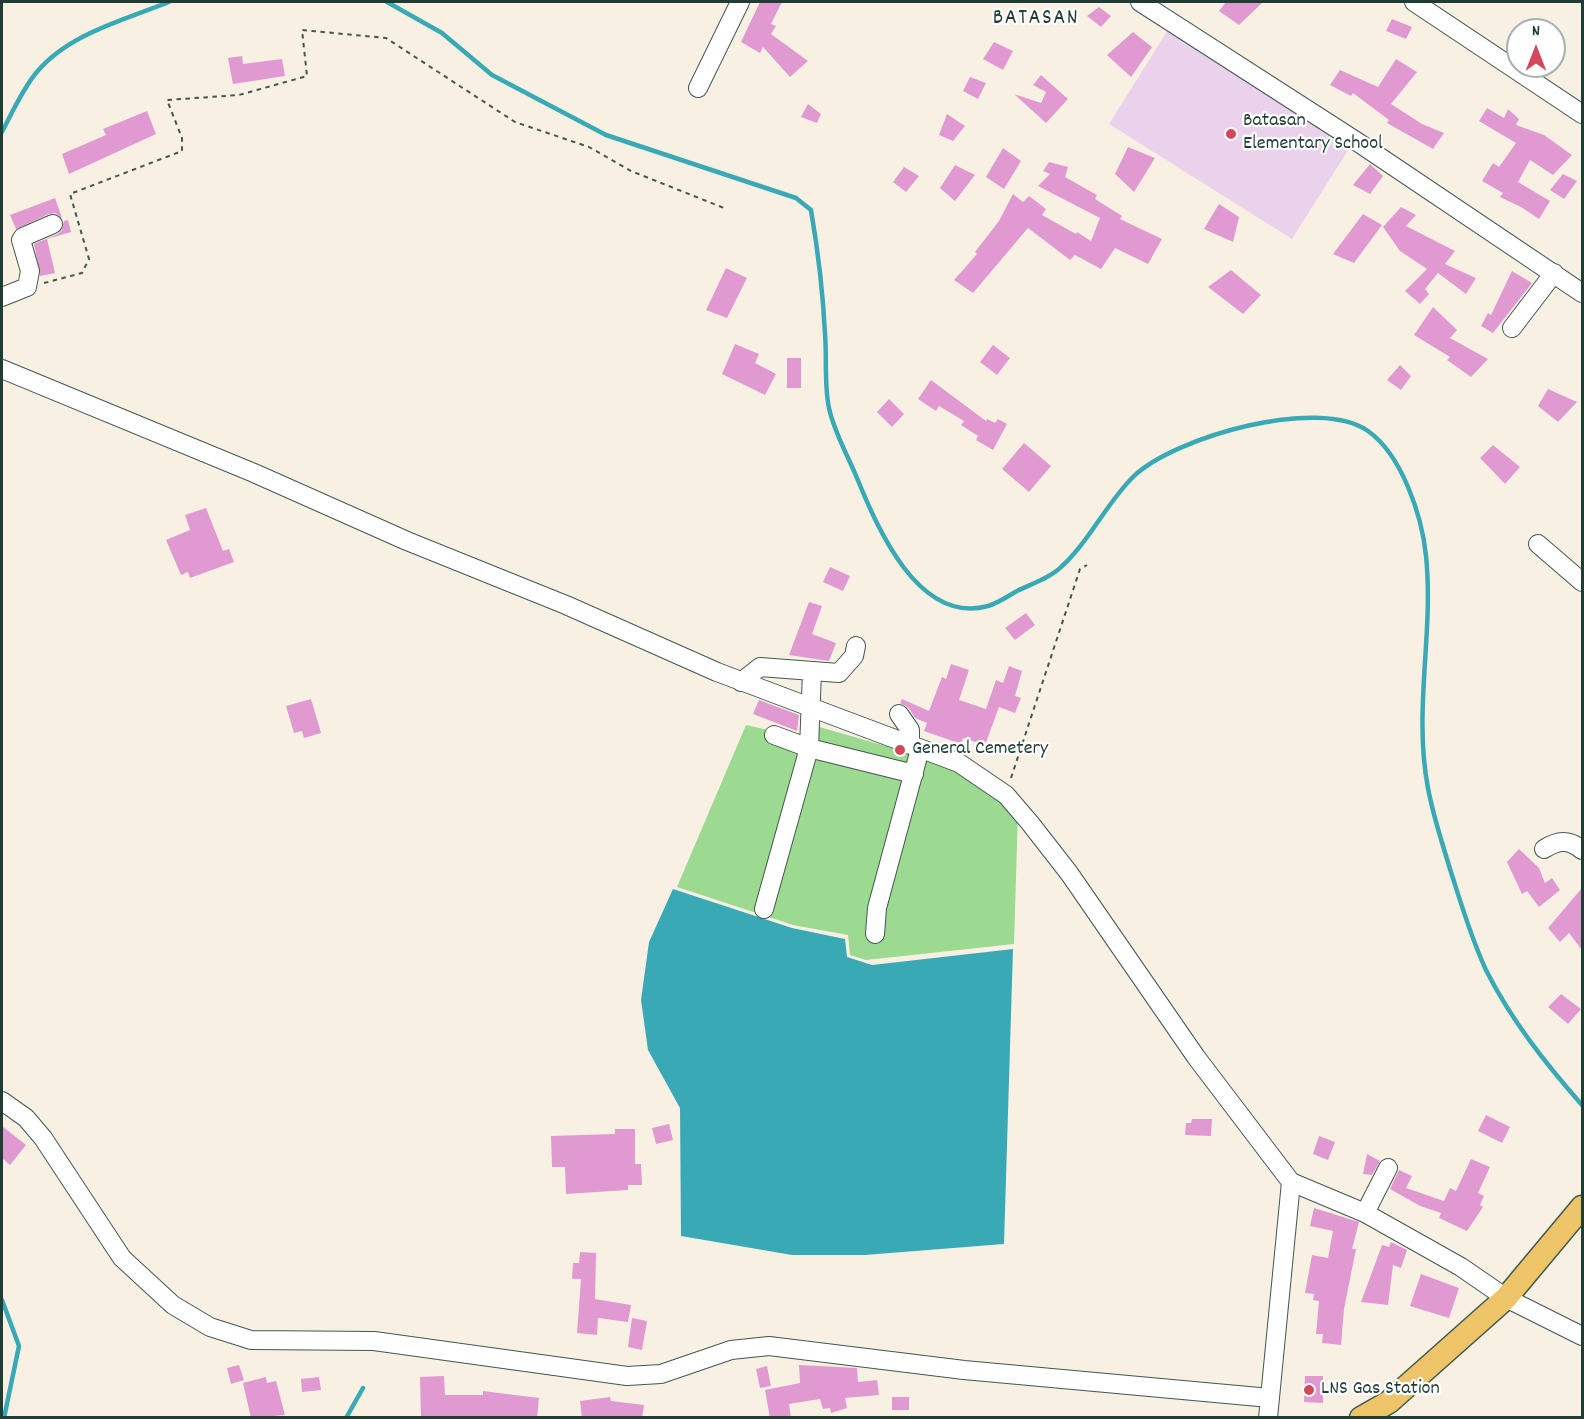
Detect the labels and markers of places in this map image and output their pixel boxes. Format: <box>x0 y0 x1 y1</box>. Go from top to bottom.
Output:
place label: Batasan Elementary School <box>1243 110 1383 157</box>
marker: Batasan Elementary School <box>1224 127 1238 141</box>
place label: General Cemetery <box>912 738 1048 762</box>
marker: General Cemetery <box>893 743 907 757</box>
place label: LNS Gas Station <box>1321 1378 1440 1402</box>
marker: LNS Gas Station <box>1302 1383 1316 1397</box>

